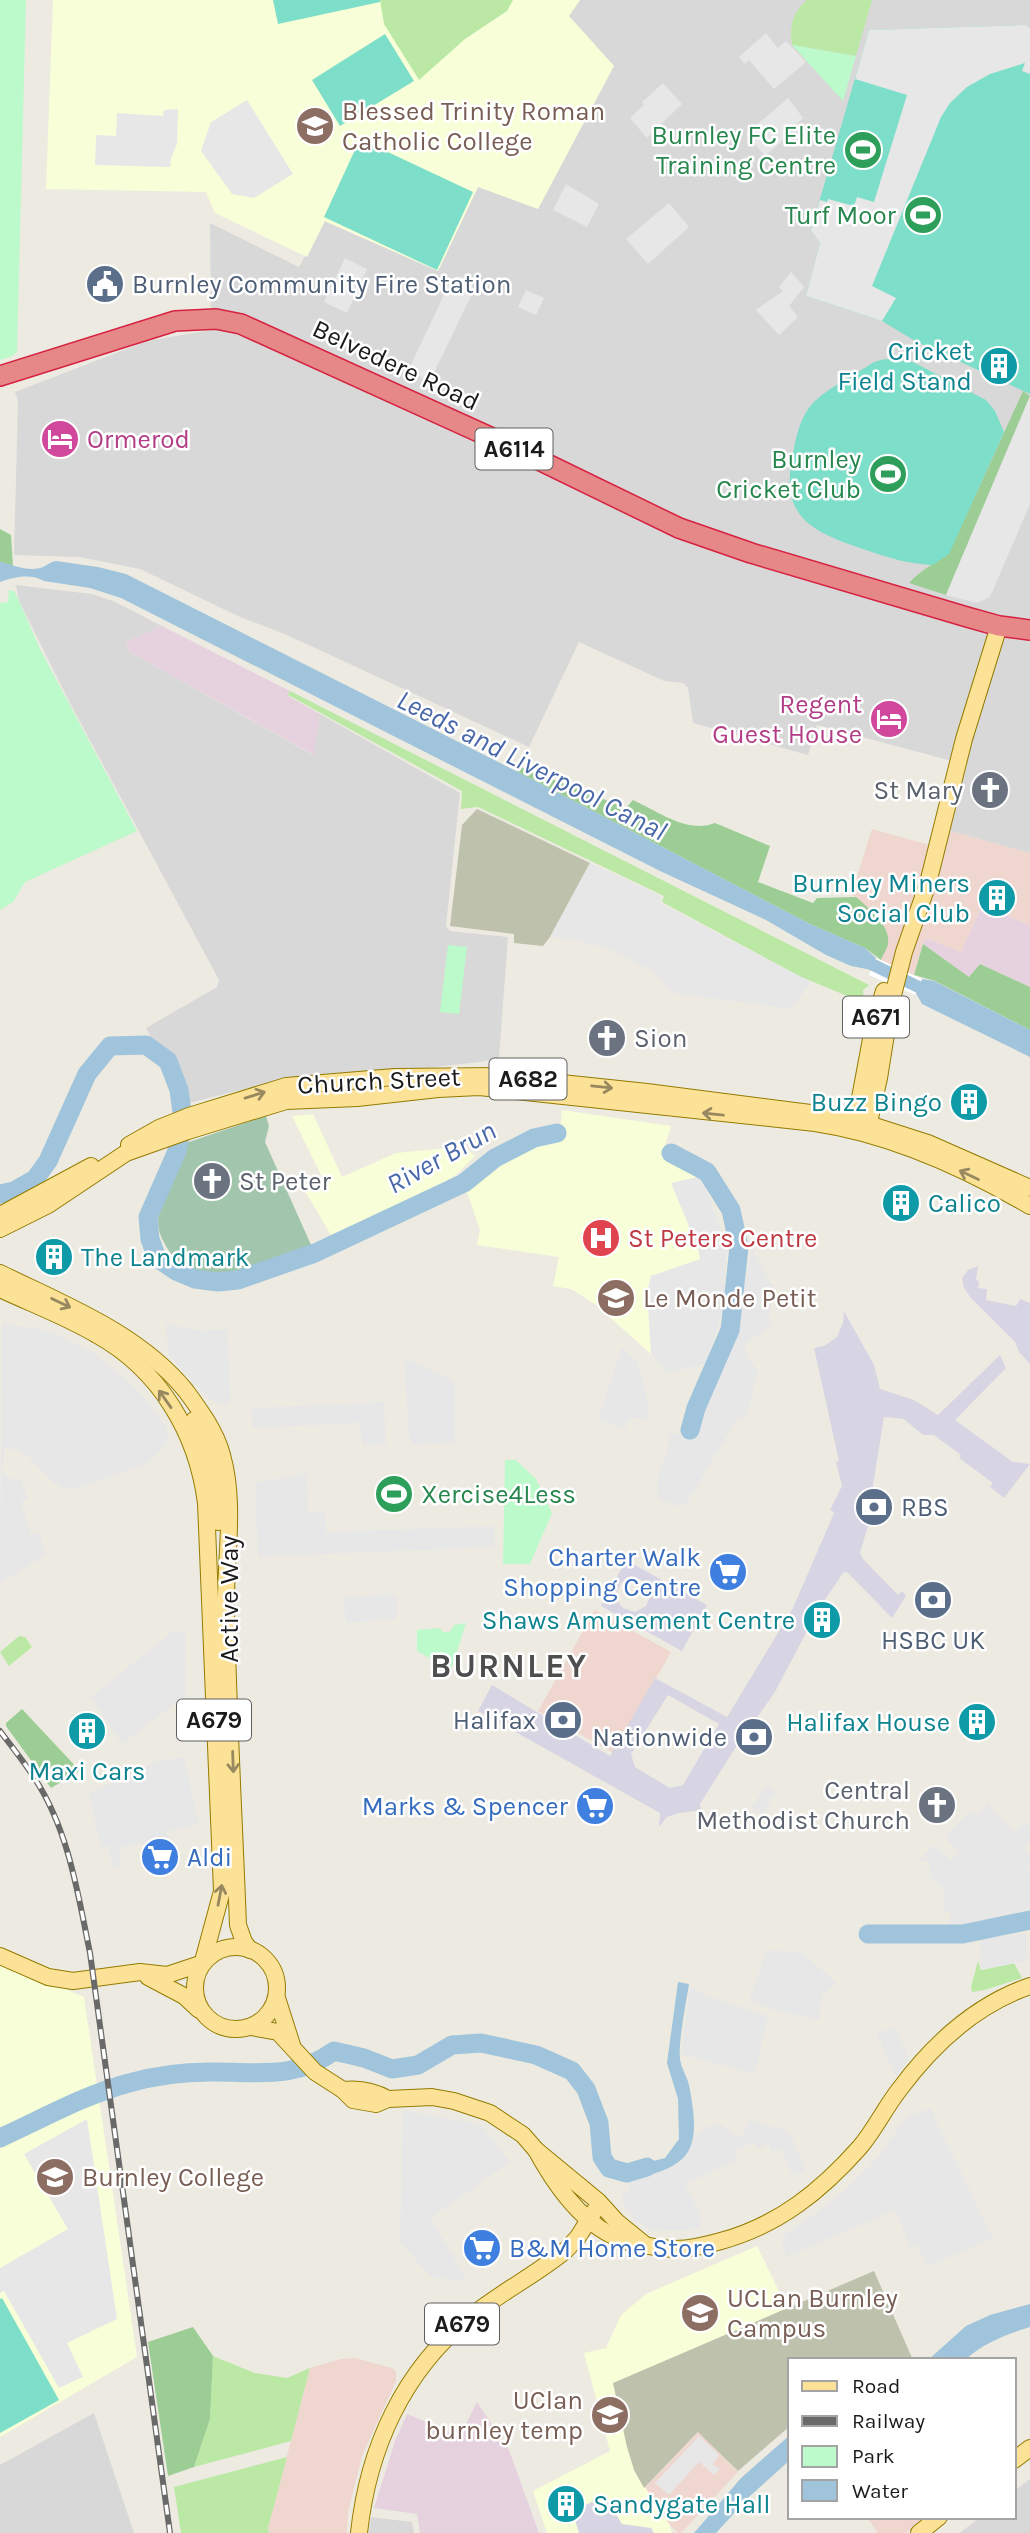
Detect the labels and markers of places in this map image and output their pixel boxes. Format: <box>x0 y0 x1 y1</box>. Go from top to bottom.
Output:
place label: Blessed Trinity Roman Catholic College <box>342 96 605 157</box>
school or university icon: Blessed Trinity Roman Catholic College <box>294 105 336 147</box>
place label: Burnley FC Elite Training Centre <box>652 120 836 181</box>
sports icon: Burnley FC Elite Training Centre <box>842 129 884 171</box>
sports icon: Turf Moor <box>902 194 944 236</box>
place label: Turf Moor <box>785 200 897 231</box>
public building icon: Burnley Community Fire Station <box>84 263 126 305</box>
place label: Burnley Community Fire Station <box>132 269 511 300</box>
place label: Cricket Field Stand <box>838 336 972 397</box>
building icon: Cricket Field Stand <box>978 345 1020 387</box>
hotel icon: Ormerod <box>39 418 81 460</box>
place label: Ormerod <box>87 424 190 455</box>
place label: Burnley Cricket Club <box>716 444 861 505</box>
sports icon: Burnley Cricket Club <box>867 453 909 495</box>
place label: Regent Guest House <box>712 689 862 750</box>
hotel icon: Regent Guest House <box>868 698 910 740</box>
church icon: St Mary <box>969 769 1011 811</box>
place label: St Mary <box>873 775 963 806</box>
place label: Burnley Miners Social Club <box>792 868 970 929</box>
building icon: Burnley Miners Social Club <box>976 877 1018 919</box>
church icon: Sion <box>586 1017 628 1059</box>
place label: Sion <box>634 1023 687 1054</box>
building icon: Buzz Bingo <box>948 1081 990 1123</box>
place label: Buzz Bingo <box>811 1087 942 1118</box>
church icon: St Peter <box>191 1160 233 1202</box>
place label: St Peter <box>239 1166 332 1197</box>
building icon: Calico <box>880 1182 922 1224</box>
place label: Calico <box>928 1188 1001 1219</box>
hospital icon: St Peters Centre <box>580 1217 622 1259</box>
place label: St Peters Centre <box>628 1223 817 1254</box>
building icon: The Landmark <box>33 1236 75 1278</box>
place label: The Landmark <box>81 1242 249 1273</box>
school or university icon: Le Monde Petit <box>595 1277 637 1319</box>
place label: Le Monde Petit <box>643 1283 817 1314</box>
sports icon: Xercise4Less <box>373 1473 415 1515</box>
place label: Xercise4Less <box>421 1479 576 1510</box>
bank icon: RBS <box>853 1486 895 1528</box>
place label: RBS <box>901 1492 949 1523</box>
place label: Charter Walk Shopping Centre <box>503 1542 701 1603</box>
supermarket icon: Charter Walk Shopping Centre <box>707 1551 749 1593</box>
bank icon: HSBC UK <box>912 1579 954 1621</box>
building icon: Shaws Amusement Centre <box>801 1599 843 1641</box>
place label: Shaws Amusement Centre <box>482 1605 795 1636</box>
place label: HSBC UK <box>881 1625 985 1656</box>
bank icon: Halifax <box>542 1699 584 1741</box>
building icon: Halifax House <box>956 1701 998 1743</box>
place label: Halifax <box>453 1705 536 1736</box>
place label: Halifax House <box>786 1707 950 1738</box>
building icon: Maxi Cars <box>66 1710 108 1752</box>
bank icon: Nationwide <box>733 1716 775 1758</box>
place label: Nationwide <box>592 1722 727 1753</box>
place label: Maxi Cars <box>29 1756 145 1787</box>
place label: Central Methodist Church <box>696 1775 910 1836</box>
church icon: Central Methodist Church <box>916 1784 958 1826</box>
supermarket icon: Marks & Spencer <box>574 1785 616 1827</box>
place label: Marks & Spencer <box>362 1791 569 1822</box>
supermarket icon: Aldi <box>139 1836 181 1878</box>
place label: Aldi <box>187 1842 232 1873</box>
school or university icon: Burnley College <box>34 2156 76 2198</box>
place label: Burnley College <box>82 2162 264 2193</box>
supermarket icon: B&M Home Store <box>461 2227 503 2269</box>
place label: B&M Home Store <box>509 2233 715 2264</box>
place label: UCLan Burnley Campus <box>727 2283 898 2344</box>
school or university icon: UCLan Burnley Campus <box>679 2292 721 2334</box>
place label: UClan burnley temp <box>425 2385 583 2446</box>
school or university icon: UClan burnley temp <box>589 2394 631 2436</box>
building icon: Sandygate Hall <box>545 2483 587 2525</box>
place label: Sandygate Hall <box>593 2489 771 2520</box>

